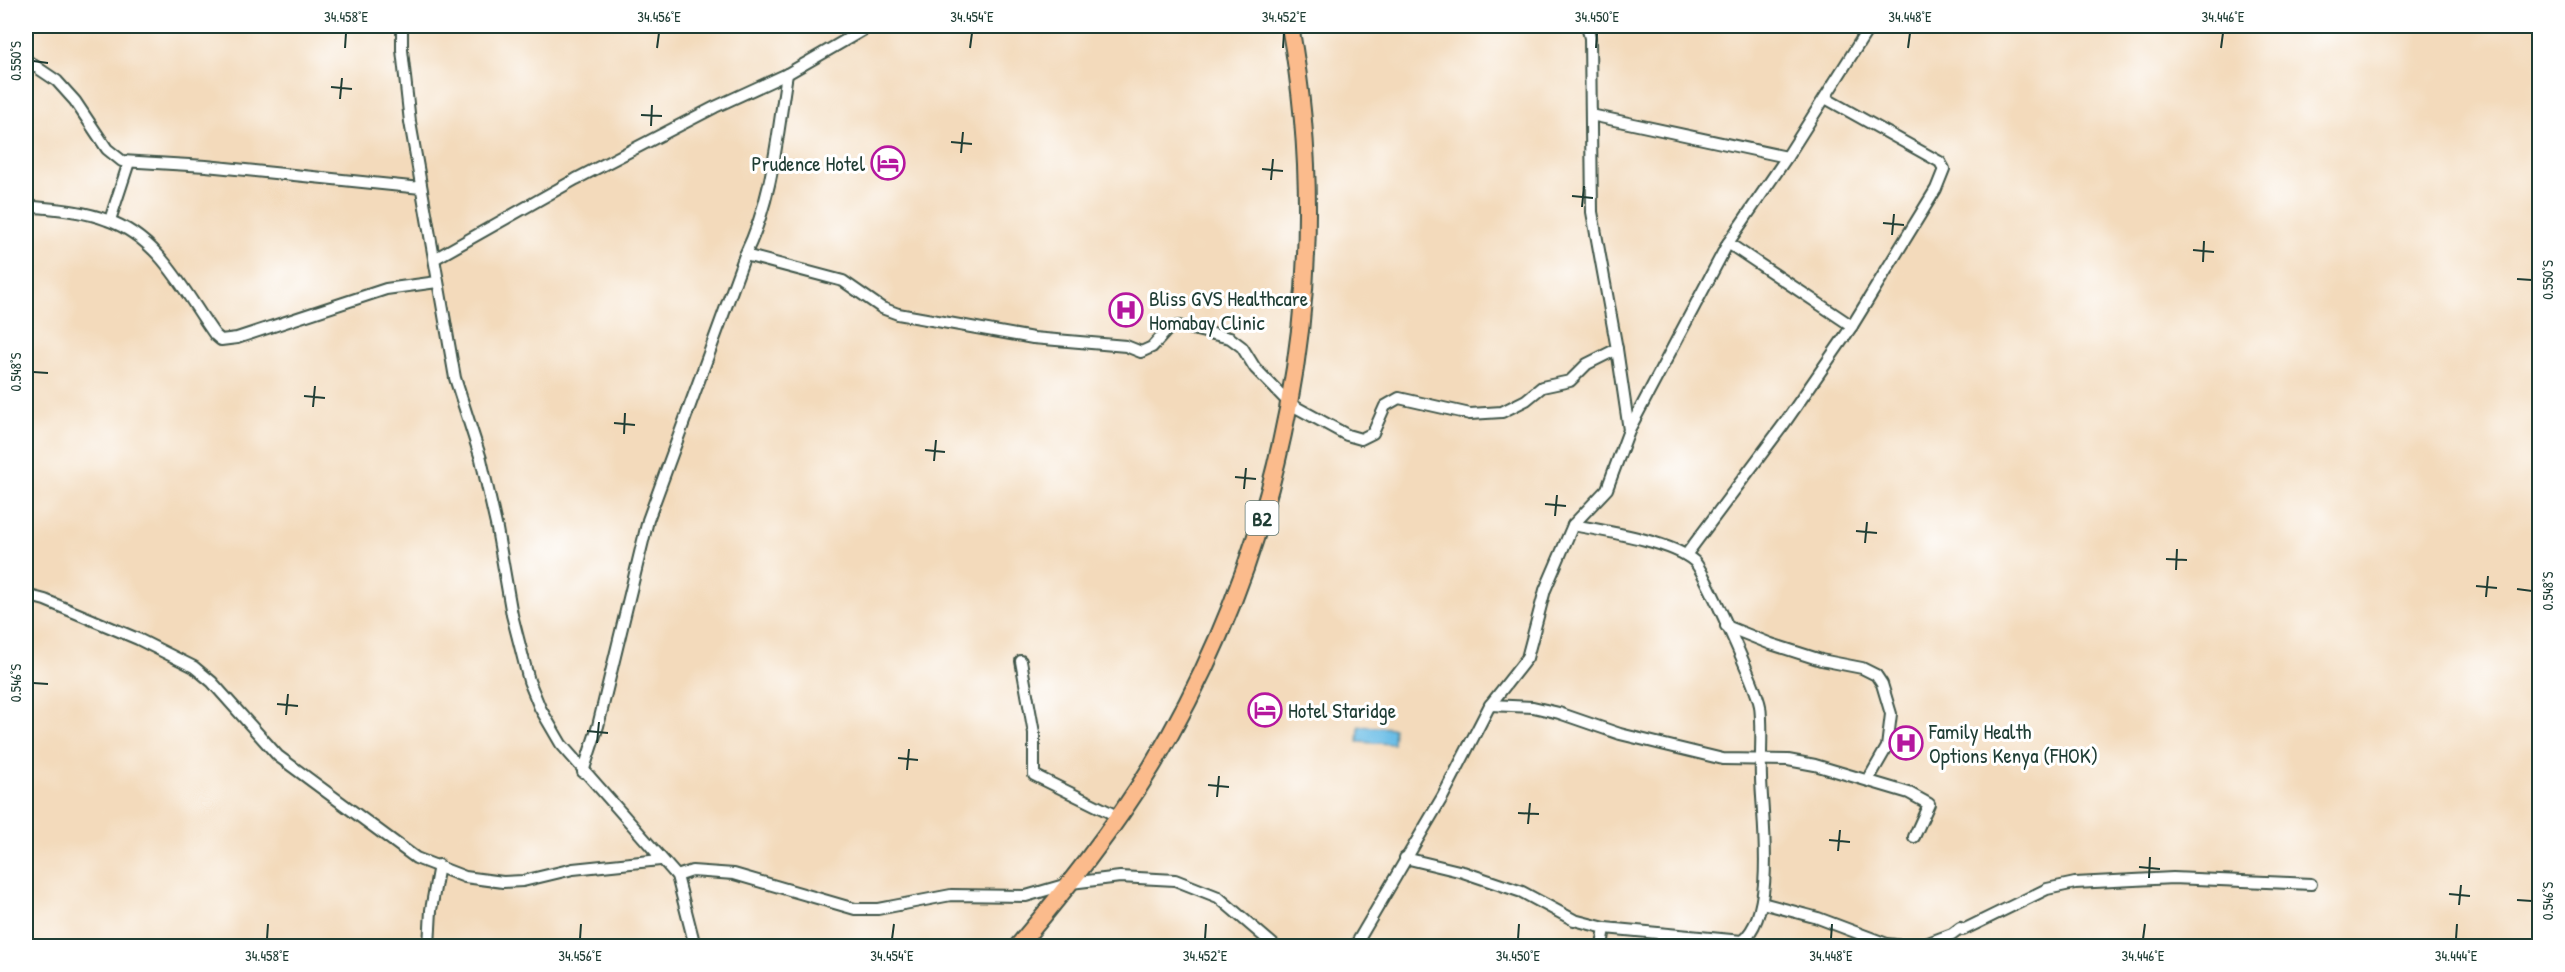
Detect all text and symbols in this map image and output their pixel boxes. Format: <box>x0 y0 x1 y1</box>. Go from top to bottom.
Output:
text: 34.458°E <box>324 6 368 27</box>
text: 34.456°E <box>637 6 681 27</box>
text: 34.454°E <box>950 6 994 27</box>
text: 34.452°E <box>1262 6 1307 27</box>
text: 34.450°E <box>1575 6 1620 27</box>
text: 34.448°E <box>1888 6 1932 27</box>
text: 34.446°E <box>2202 6 2245 27</box>
text: 0.550°S <box>5 41 26 81</box>
hotel icon: Prudence Hotel <box>870 145 906 181</box>
place label: Prudence Hotel <box>752 149 865 178</box>
text: 0.550°S <box>2537 260 2558 300</box>
place label: Bliss GVS Healthcare Homabay Clinic <box>1149 284 1308 337</box>
hospital icon: Bliss GVS Healthcare Homabay Clinic <box>1108 292 1144 328</box>
text: 0.548°S <box>5 353 26 391</box>
road number: B2 <box>1246 501 1278 535</box>
text: 0.548°S <box>2537 572 2558 610</box>
text: 0.546°S <box>5 664 26 702</box>
hotel icon: Hotel Staridge <box>1247 692 1283 728</box>
place label: Hotel Staridge <box>1288 696 1396 725</box>
place label: Family Health Options Kenya (FHOK) <box>1928 717 2098 770</box>
hospital icon: Family Health Options Kenya (FHOK) <box>1888 725 1924 761</box>
text: 0.546°S <box>2537 882 2558 920</box>
text: 34.458°E <box>245 945 289 966</box>
text: 34.456°E <box>558 945 602 966</box>
text: 34.454°E <box>870 945 914 966</box>
text: 34.452°E <box>1183 945 1228 966</box>
text: 34.450°E <box>1496 945 1541 966</box>
text: 34.448°E <box>1809 945 1853 966</box>
text: 34.446°E <box>2122 945 2165 966</box>
text: 34.444°E <box>2435 945 2478 966</box>

